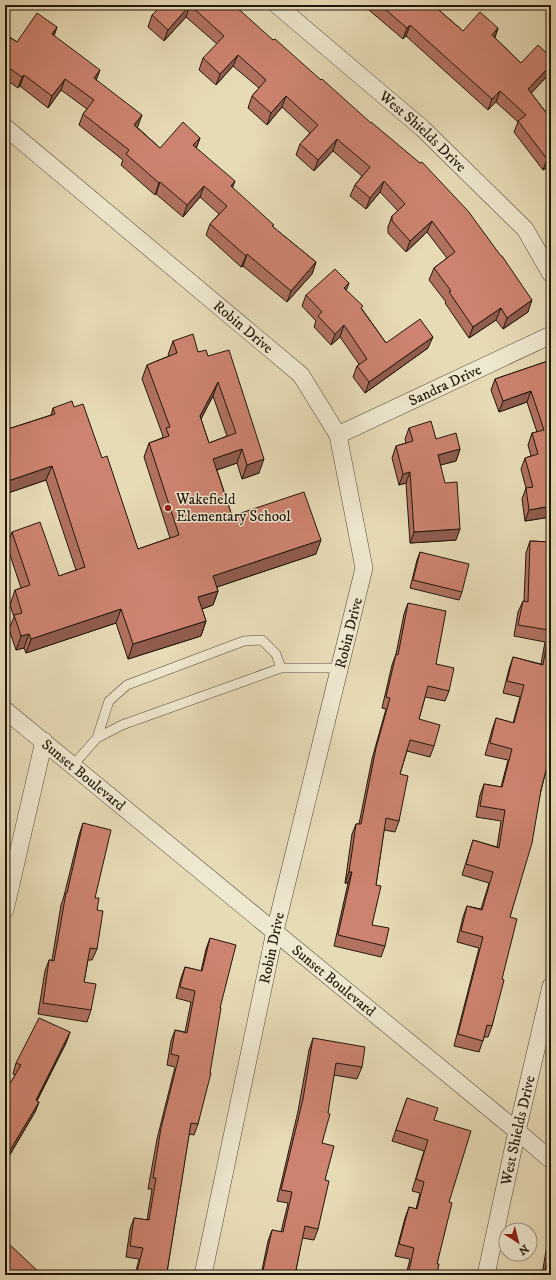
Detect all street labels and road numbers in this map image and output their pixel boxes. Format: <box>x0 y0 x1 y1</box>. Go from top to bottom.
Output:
street label: West Shields Drive <box>375 86 471 176</box>
street label: Robin Drive <box>209 296 277 357</box>
street label: Sandra Drive <box>405 360 484 410</box>
street label: Robin Drive <box>331 596 367 670</box>
street label: Sunset Boulevard <box>38 735 130 815</box>
street label: Robin Drive <box>255 911 289 985</box>
street label: Sunset Boulevard <box>288 941 380 1021</box>
street label: West Shields Drive <box>496 1074 539 1188</box>

